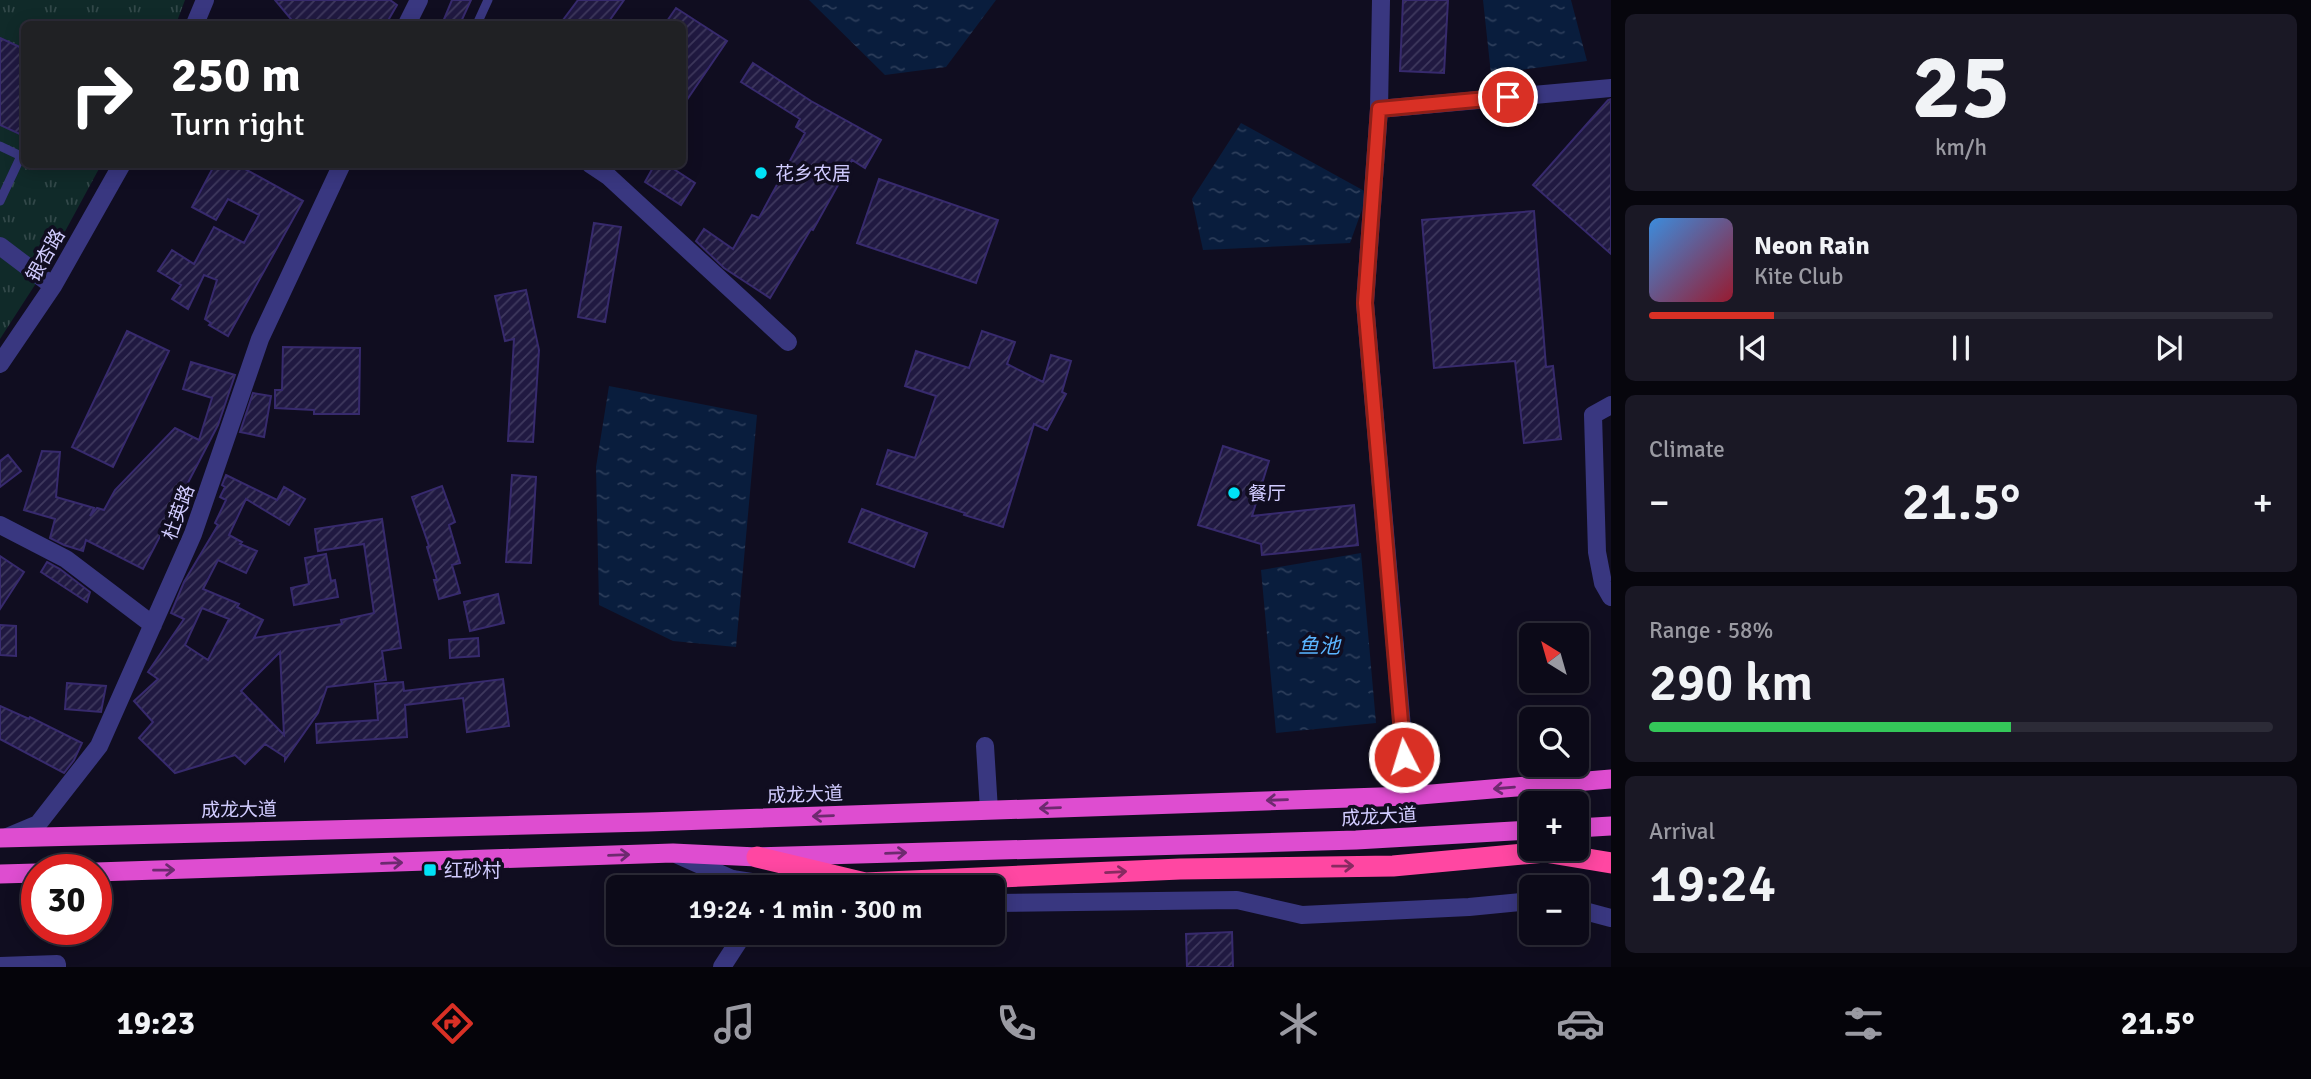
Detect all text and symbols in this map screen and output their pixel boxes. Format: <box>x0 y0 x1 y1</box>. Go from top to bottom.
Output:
text: 25 <box>1912 31 2010 144</box>
text: 250 m <box>171 45 301 105</box>
icon: right <box>56 49 147 140</box>
pin <box>1478 67 1538 127</box>
icon: arrive <box>1489 78 1527 116</box>
text: Turn right <box>171 105 304 144</box>
text: km/h <box>1935 133 1987 162</box>
place label: 花乡农居 <box>775 162 851 186</box>
marker: 花乡农居 <box>753 165 769 181</box>
street label: 银杏路 <box>21 225 71 286</box>
text: Neon Rain <box>1754 230 1870 262</box>
text: Kite Club <box>1754 262 1843 291</box>
icon: previous <box>1734 329 1772 367</box>
icon: pause <box>1942 329 1980 367</box>
icon: next <box>2150 329 2188 367</box>
text: Climate <box>1649 435 1725 464</box>
text: 21.5° <box>1902 470 2020 534</box>
text: − <box>1649 479 1670 526</box>
text: + <box>2252 479 2273 526</box>
street label: 杜英路 <box>158 481 200 543</box>
place label: 餐厅 <box>1248 482 1286 506</box>
marker: 餐厅 <box>1226 485 1242 501</box>
text: Range · 58% <box>1649 616 1773 645</box>
north arrow <box>1519 623 1589 693</box>
map controls <box>1519 623 1589 945</box>
water label: 鱼池 <box>1298 633 1342 659</box>
text: 290 km <box>1649 651 1813 715</box>
button: search <box>1519 707 1589 777</box>
position arrow <box>1367 720 1441 794</box>
street label: 成龙大道 <box>767 782 843 808</box>
one-way arrow <box>1494 782 1516 795</box>
button: + <box>1519 791 1589 861</box>
one-way arrow <box>1266 794 1289 807</box>
street label: 成龙大道 <box>201 797 277 823</box>
one-way arrow <box>1039 801 1062 814</box>
street label: 成龙大道 <box>1340 803 1418 831</box>
one-way arrow <box>811 809 834 822</box>
text: Arrival <box>1649 817 1715 846</box>
one-way arrow <box>884 846 907 859</box>
one-way arrow <box>607 848 630 862</box>
text: 19:24 <box>1649 852 1776 916</box>
speed limit sign: 30 <box>21 854 112 945</box>
one-way arrow <box>380 856 403 869</box>
place label: 红砂村 <box>444 859 501 883</box>
one-way arrow <box>1331 859 1354 873</box>
marker: 红砂村 <box>422 862 438 878</box>
one-way arrow <box>153 863 176 877</box>
one-way arrow <box>1104 865 1127 878</box>
button: − <box>1519 875 1589 945</box>
text: 19:24 · 1 min · 300 m <box>689 894 922 926</box>
icon: directions <box>428 999 477 1048</box>
icon: music <box>710 999 759 1048</box>
icon: phone <box>992 999 1041 1048</box>
icon: climate <box>1274 999 1323 1048</box>
icon: car <box>1556 999 1605 1048</box>
icon: filters <box>1839 999 1888 1048</box>
text: 19:23 <box>117 1004 195 1043</box>
text: 21.5° <box>2121 1004 2194 1043</box>

